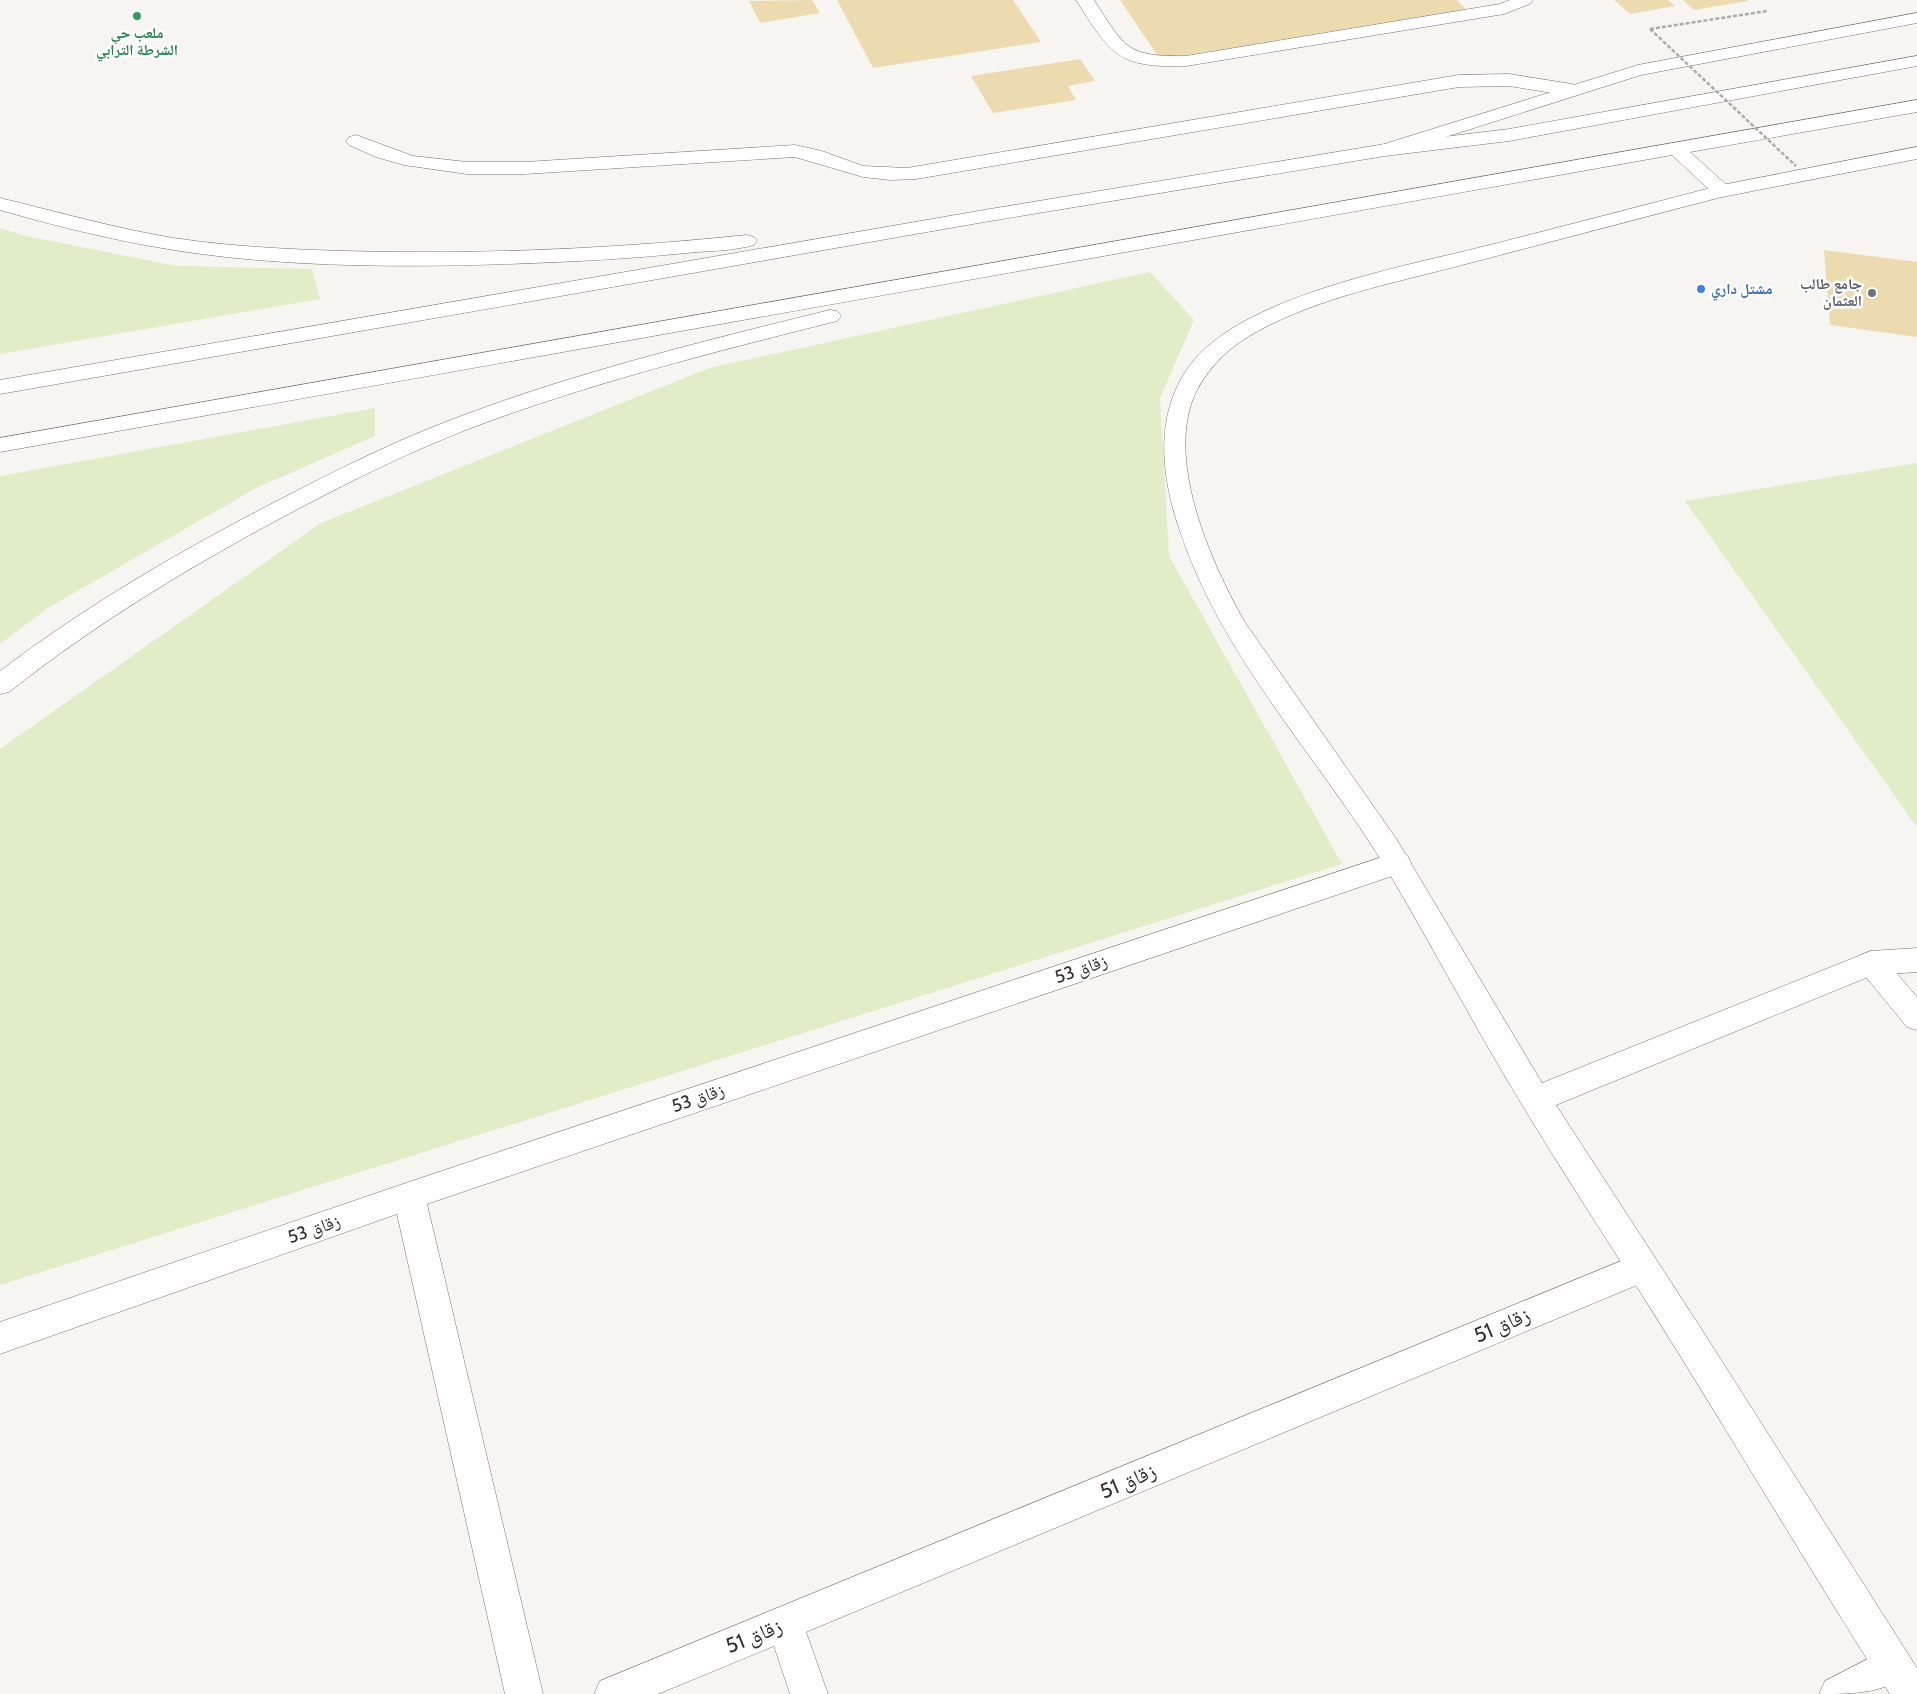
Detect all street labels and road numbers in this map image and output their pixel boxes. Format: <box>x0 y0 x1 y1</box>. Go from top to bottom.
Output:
street label: زقاق 53 <box>1052 950 1110 988</box>
street label: زقاق 53 <box>669 1079 727 1117</box>
street label: زقاق 53 <box>285 1210 343 1248</box>
street label: زقاق 51 <box>1470 1302 1534 1348</box>
street label: زقاق 51 <box>1096 1458 1160 1504</box>
street label: زقاق 51 <box>722 1613 786 1659</box>

